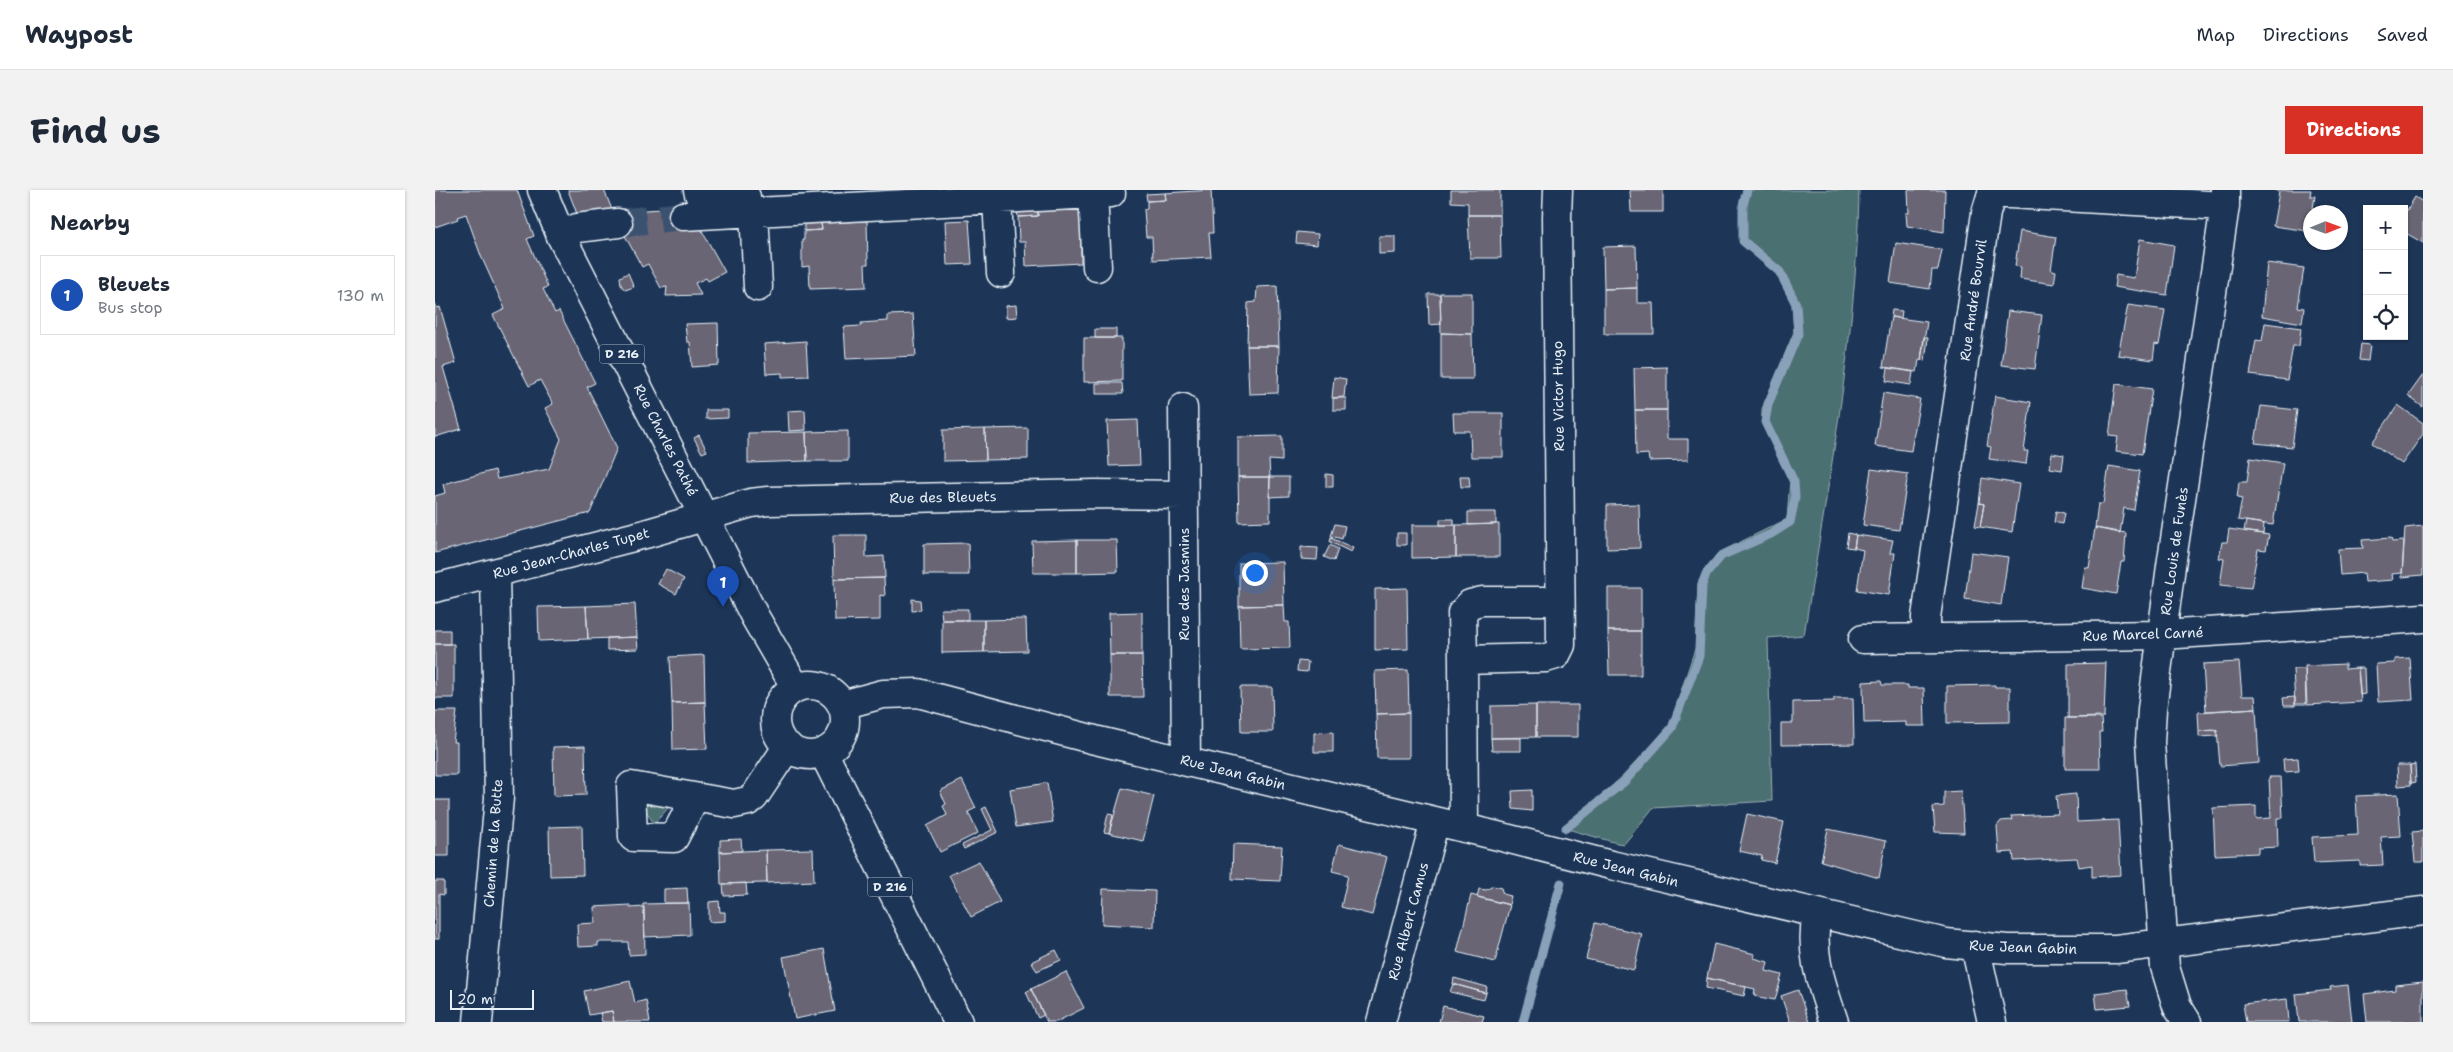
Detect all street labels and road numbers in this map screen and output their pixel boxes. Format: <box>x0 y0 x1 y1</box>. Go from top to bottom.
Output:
street label: Rue André Bourvil <box>1956 237 1991 362</box>
street label: Rue Victor Hugo <box>1548 341 1568 451</box>
road number: D 216 <box>599 344 645 363</box>
street label: Rue Charles Pathé <box>630 381 702 499</box>
street label: Rue Louis de Funès <box>2156 486 2192 616</box>
street label: Rue des Bleuets <box>889 487 997 507</box>
street label: Rue Jean-Charles Tupet <box>491 523 651 583</box>
street label: Rue des Jasmins <box>1175 527 1193 641</box>
street label: Rue Marcel Carné <box>2082 623 2204 645</box>
street label: Rue Jean Gabin <box>1179 750 1288 794</box>
street label: Chemin de la Butte <box>480 778 506 908</box>
street label: Rue Jean Gabin <box>1572 847 1681 891</box>
street label: Rue Albert Camus <box>1384 860 1432 982</box>
road number: D 216 <box>867 878 913 896</box>
street label: Rue Jean Gabin <box>1969 936 2078 958</box>

